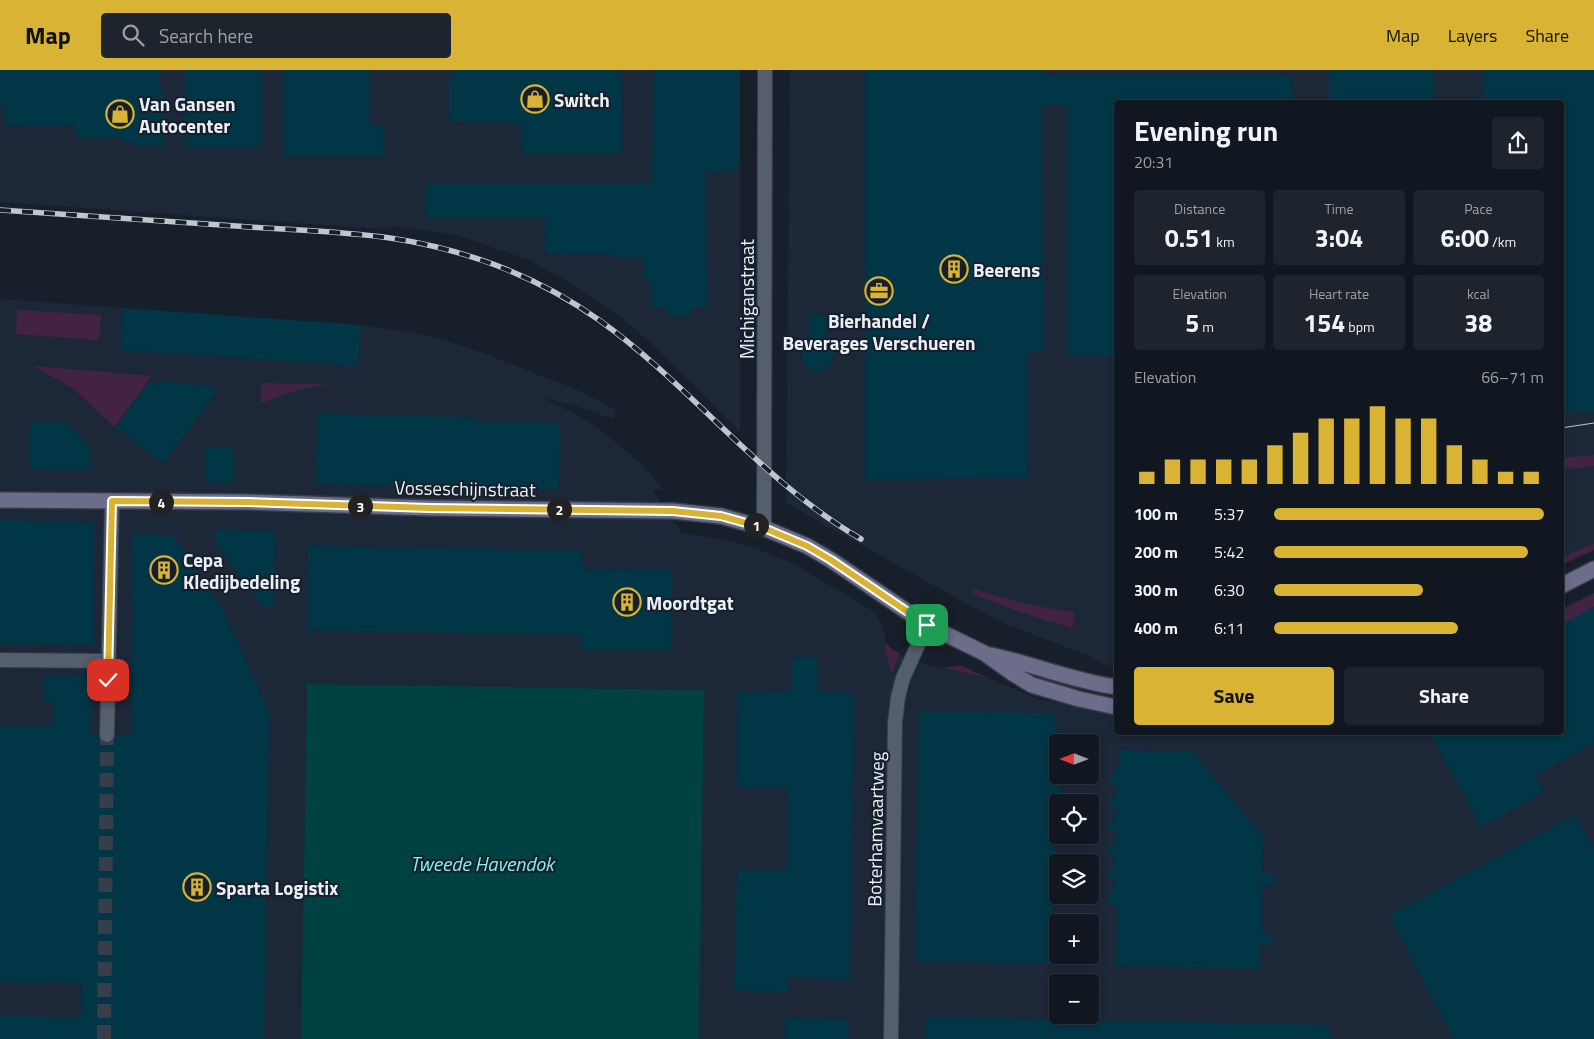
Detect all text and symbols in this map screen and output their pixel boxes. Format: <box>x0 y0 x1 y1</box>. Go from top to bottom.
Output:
search box <box>101 13 451 58</box>
text: Map <box>25 17 71 53</box>
icon: search <box>119 21 147 49</box>
text: Search here <box>159 21 253 50</box>
text: Map <box>1386 22 1420 49</box>
text: Layers <box>1448 22 1497 49</box>
text: Share <box>1525 22 1569 49</box>
shop icon: Switch <box>520 84 550 114</box>
place label: Switch <box>554 85 610 114</box>
place label: Van Gansen Autocenter <box>139 89 235 140</box>
shop icon: Van Gansen Autocenter <box>105 99 135 129</box>
text: Evening run <box>1134 109 1278 152</box>
button: share <box>1492 117 1544 169</box>
text: 20:31 <box>1134 150 1173 174</box>
text: Distance <box>1174 198 1225 219</box>
text: Time <box>1324 198 1354 219</box>
text: Pace <box>1464 198 1492 219</box>
text: 0.51 <box>1165 219 1213 257</box>
text: 3:04 <box>1315 219 1363 257</box>
text: 6:00 <box>1440 219 1489 257</box>
text: km <box>1213 231 1235 252</box>
text: /km <box>1489 231 1516 252</box>
street label: Michiganstraat <box>732 239 761 359</box>
building icon: Beerens <box>939 254 969 284</box>
place label: Beerens <box>973 255 1040 284</box>
office icon: Bierhandel / Beverages Verschueren <box>864 276 894 306</box>
text: Elevation <box>1172 283 1227 304</box>
text: Heart rate <box>1309 283 1369 304</box>
text: kcal <box>1467 283 1490 304</box>
text: 5 <box>1185 304 1199 342</box>
text: 154 <box>1303 304 1345 342</box>
text: 38 <box>1464 304 1492 342</box>
place label: Bierhandel / Beverages Verschueren <box>782 306 976 357</box>
text: m <box>1199 316 1214 337</box>
text: bpm <box>1345 316 1375 337</box>
text: Elevation <box>1134 365 1196 389</box>
text: 66–71 m <box>1481 365 1544 389</box>
street label: Vosseschijnstraat <box>394 472 536 504</box>
pin: 4 <box>148 490 174 514</box>
text: 4 <box>158 492 165 513</box>
pin: 3 <box>348 494 372 518</box>
text: 3 <box>357 496 364 517</box>
pin: 2 <box>546 496 572 522</box>
text: 2 <box>556 499 563 520</box>
text: 100 m <box>1134 502 1178 526</box>
text: 5:37 <box>1214 502 1244 526</box>
pin: 1 <box>744 512 768 538</box>
text: 1 <box>753 515 760 536</box>
text: 200 m <box>1134 540 1178 564</box>
text: 5:42 <box>1214 540 1244 564</box>
place label: Cepa Kledijbedeling <box>183 545 300 596</box>
building icon: Cepa Kledijbedeling <box>149 555 179 585</box>
text: 300 m <box>1134 578 1178 602</box>
text: 6:30 <box>1214 578 1244 602</box>
building icon: Moordtgat <box>612 587 642 617</box>
place label: Moordtgat <box>646 588 734 617</box>
pin <box>906 604 948 646</box>
icon: arrive <box>913 611 941 639</box>
text: 400 m <box>1134 616 1178 640</box>
text: 6:11 <box>1214 616 1244 640</box>
pin <box>87 659 129 701</box>
icon: check <box>94 666 122 694</box>
button: Save <box>1134 667 1334 725</box>
button: Share <box>1344 667 1544 725</box>
north arrow <box>1049 734 1099 784</box>
map controls <box>1049 734 1099 1024</box>
street label: Boterhamvaartweg <box>859 751 891 907</box>
button: locate <box>1049 794 1099 844</box>
water label: Tweede Havendok <box>410 848 556 879</box>
button: layers <box>1049 854 1099 904</box>
building icon: Sparta Logistix <box>182 872 212 902</box>
place label: Sparta Logistix <box>216 873 338 902</box>
button: + <box>1049 914 1099 964</box>
button: − <box>1049 974 1099 1024</box>

